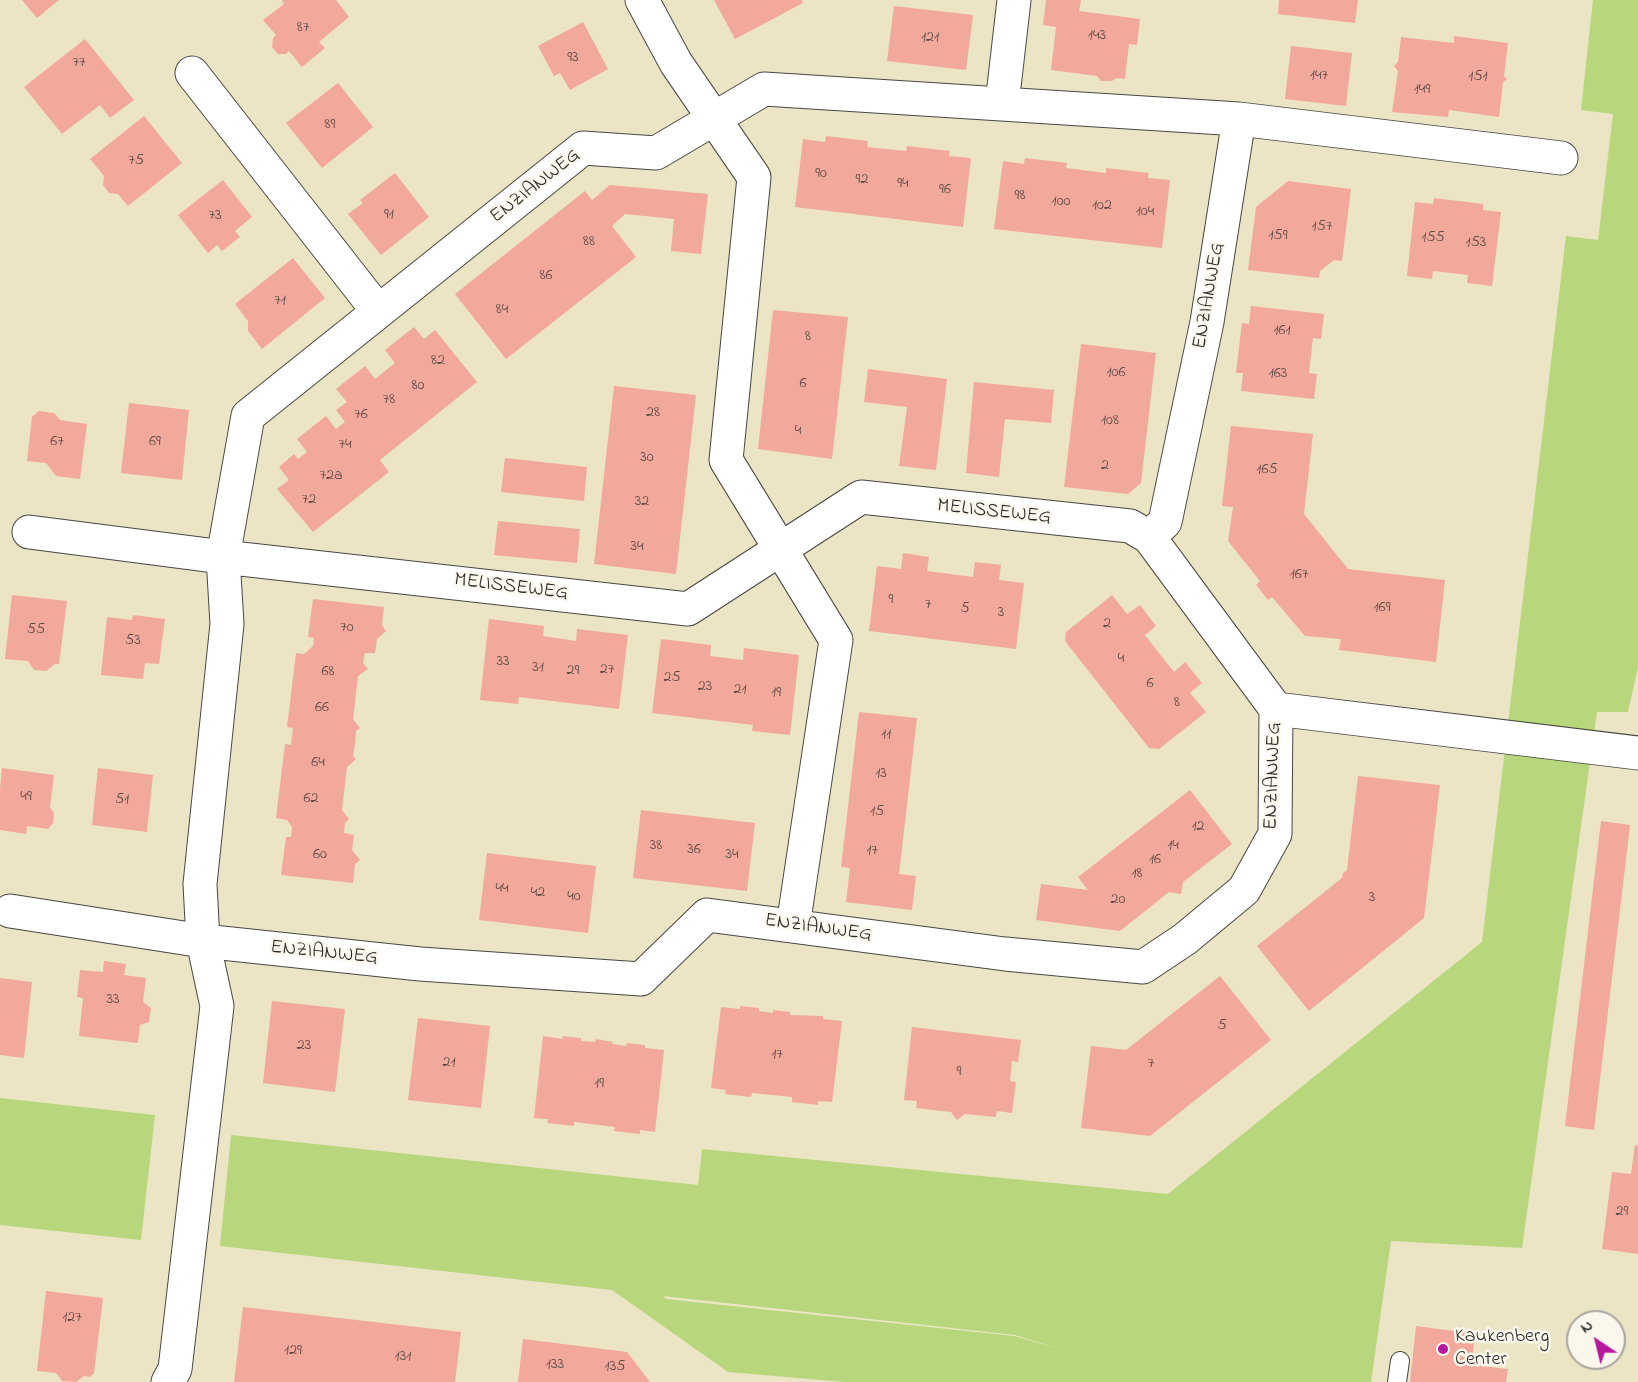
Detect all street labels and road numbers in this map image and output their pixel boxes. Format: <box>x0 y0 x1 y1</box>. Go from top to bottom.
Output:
street label: ENZIANWEG <box>486 144 586 230</box>
street label: ENZIANWEG <box>1189 241 1231 351</box>
street label: MELISSEWEG <box>936 495 1052 531</box>
street label: MELISSEWEG <box>453 569 569 607</box>
street label: ENZIANWEG <box>1260 722 1288 830</box>
street label: ENZIANWEG <box>763 910 873 948</box>
street label: ENZIANWEG <box>269 936 379 972</box>

